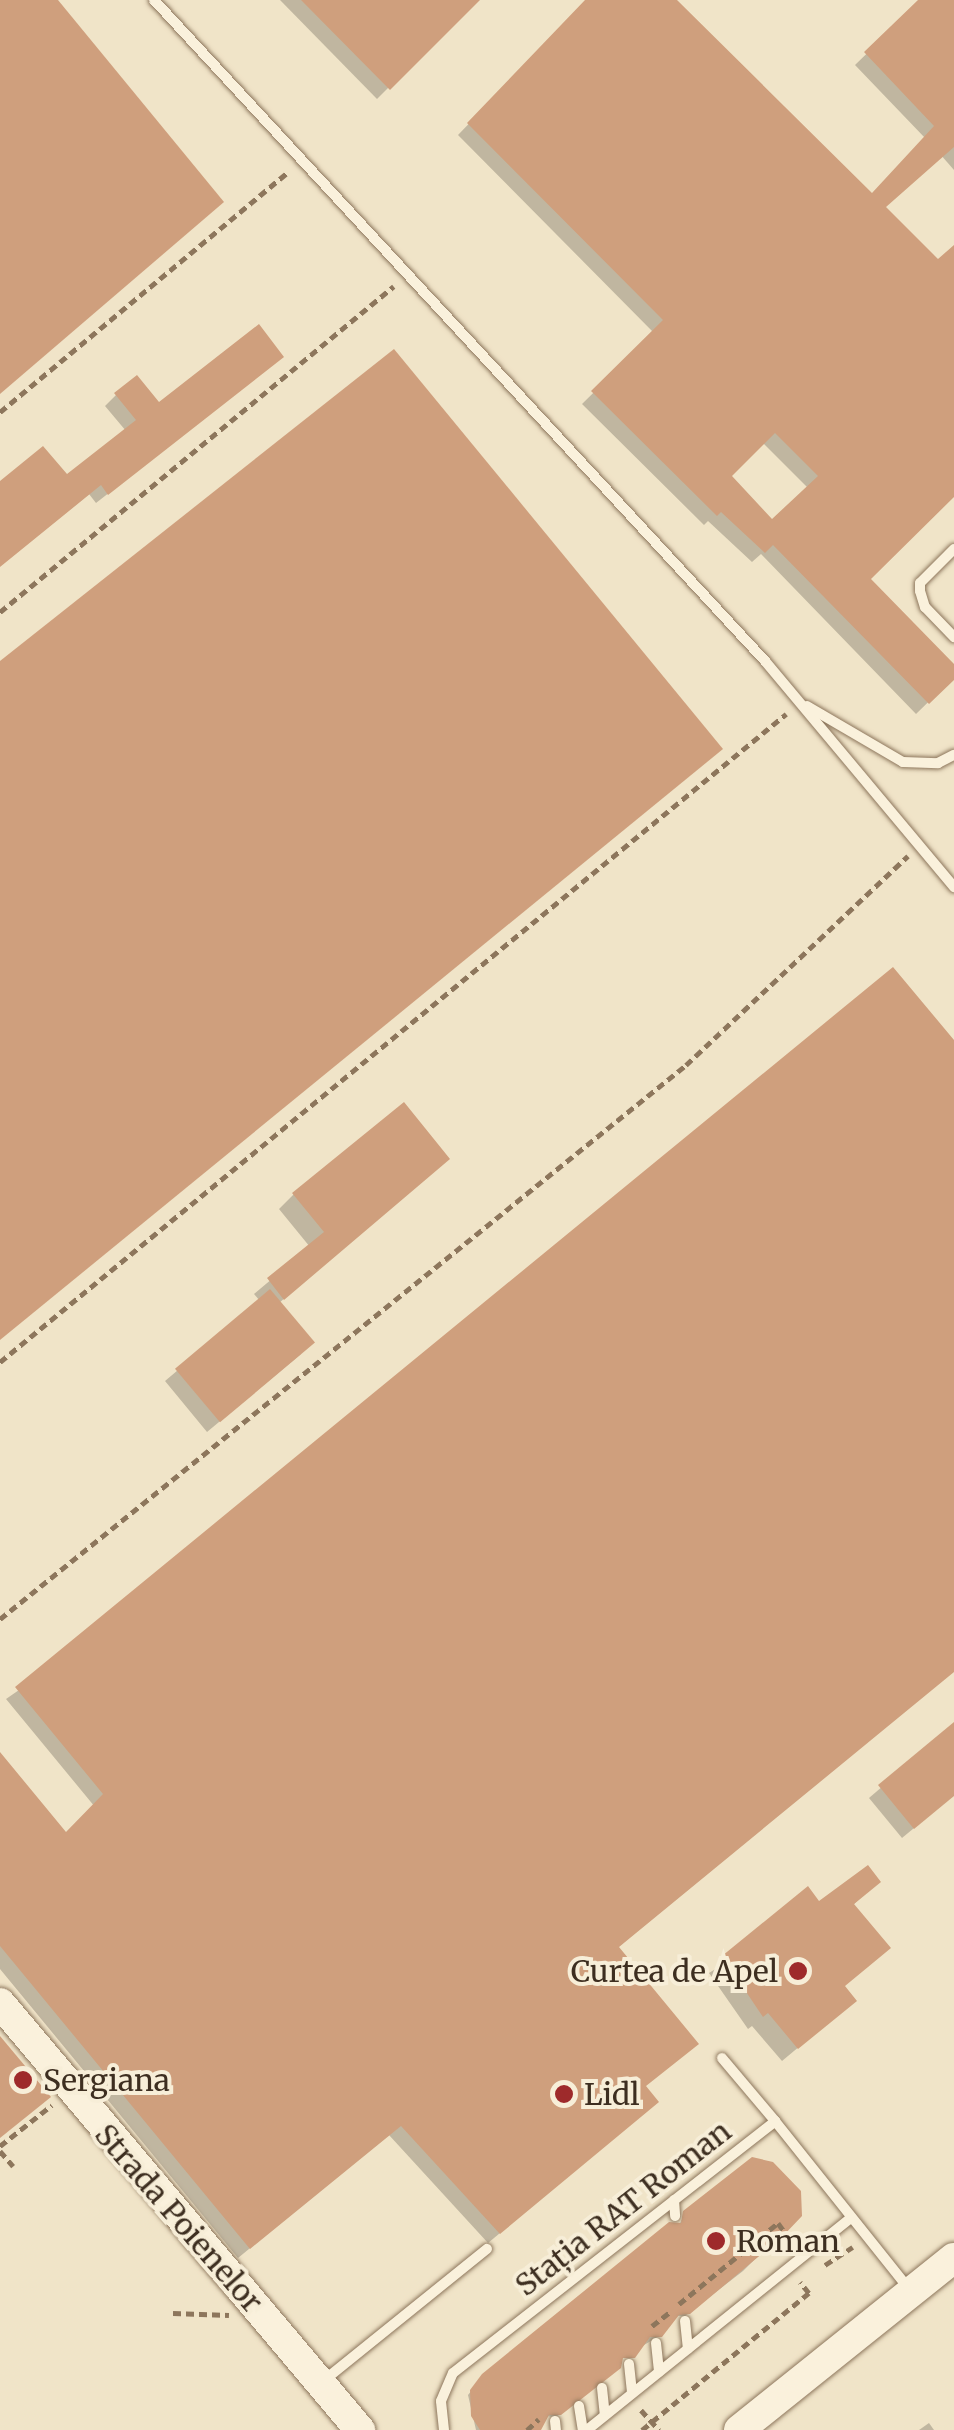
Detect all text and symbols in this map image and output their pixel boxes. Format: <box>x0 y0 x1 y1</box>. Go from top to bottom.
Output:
place label: Curtea de Apel <box>571 1953 778 1989</box>
marker: Curtea de Apel <box>787 1960 809 1982</box>
place label: Sergiana <box>43 2062 170 2098</box>
marker: Sergiana <box>12 2069 34 2091</box>
place label: Lidl <box>584 2076 640 2112</box>
marker: Lidl <box>553 2083 575 2105</box>
street label: Stația RAT Roman <box>508 2113 738 2303</box>
street label: Strada Poienelor <box>88 2117 270 2319</box>
place label: Roman <box>736 2223 840 2259</box>
marker: Roman <box>705 2230 727 2252</box>

